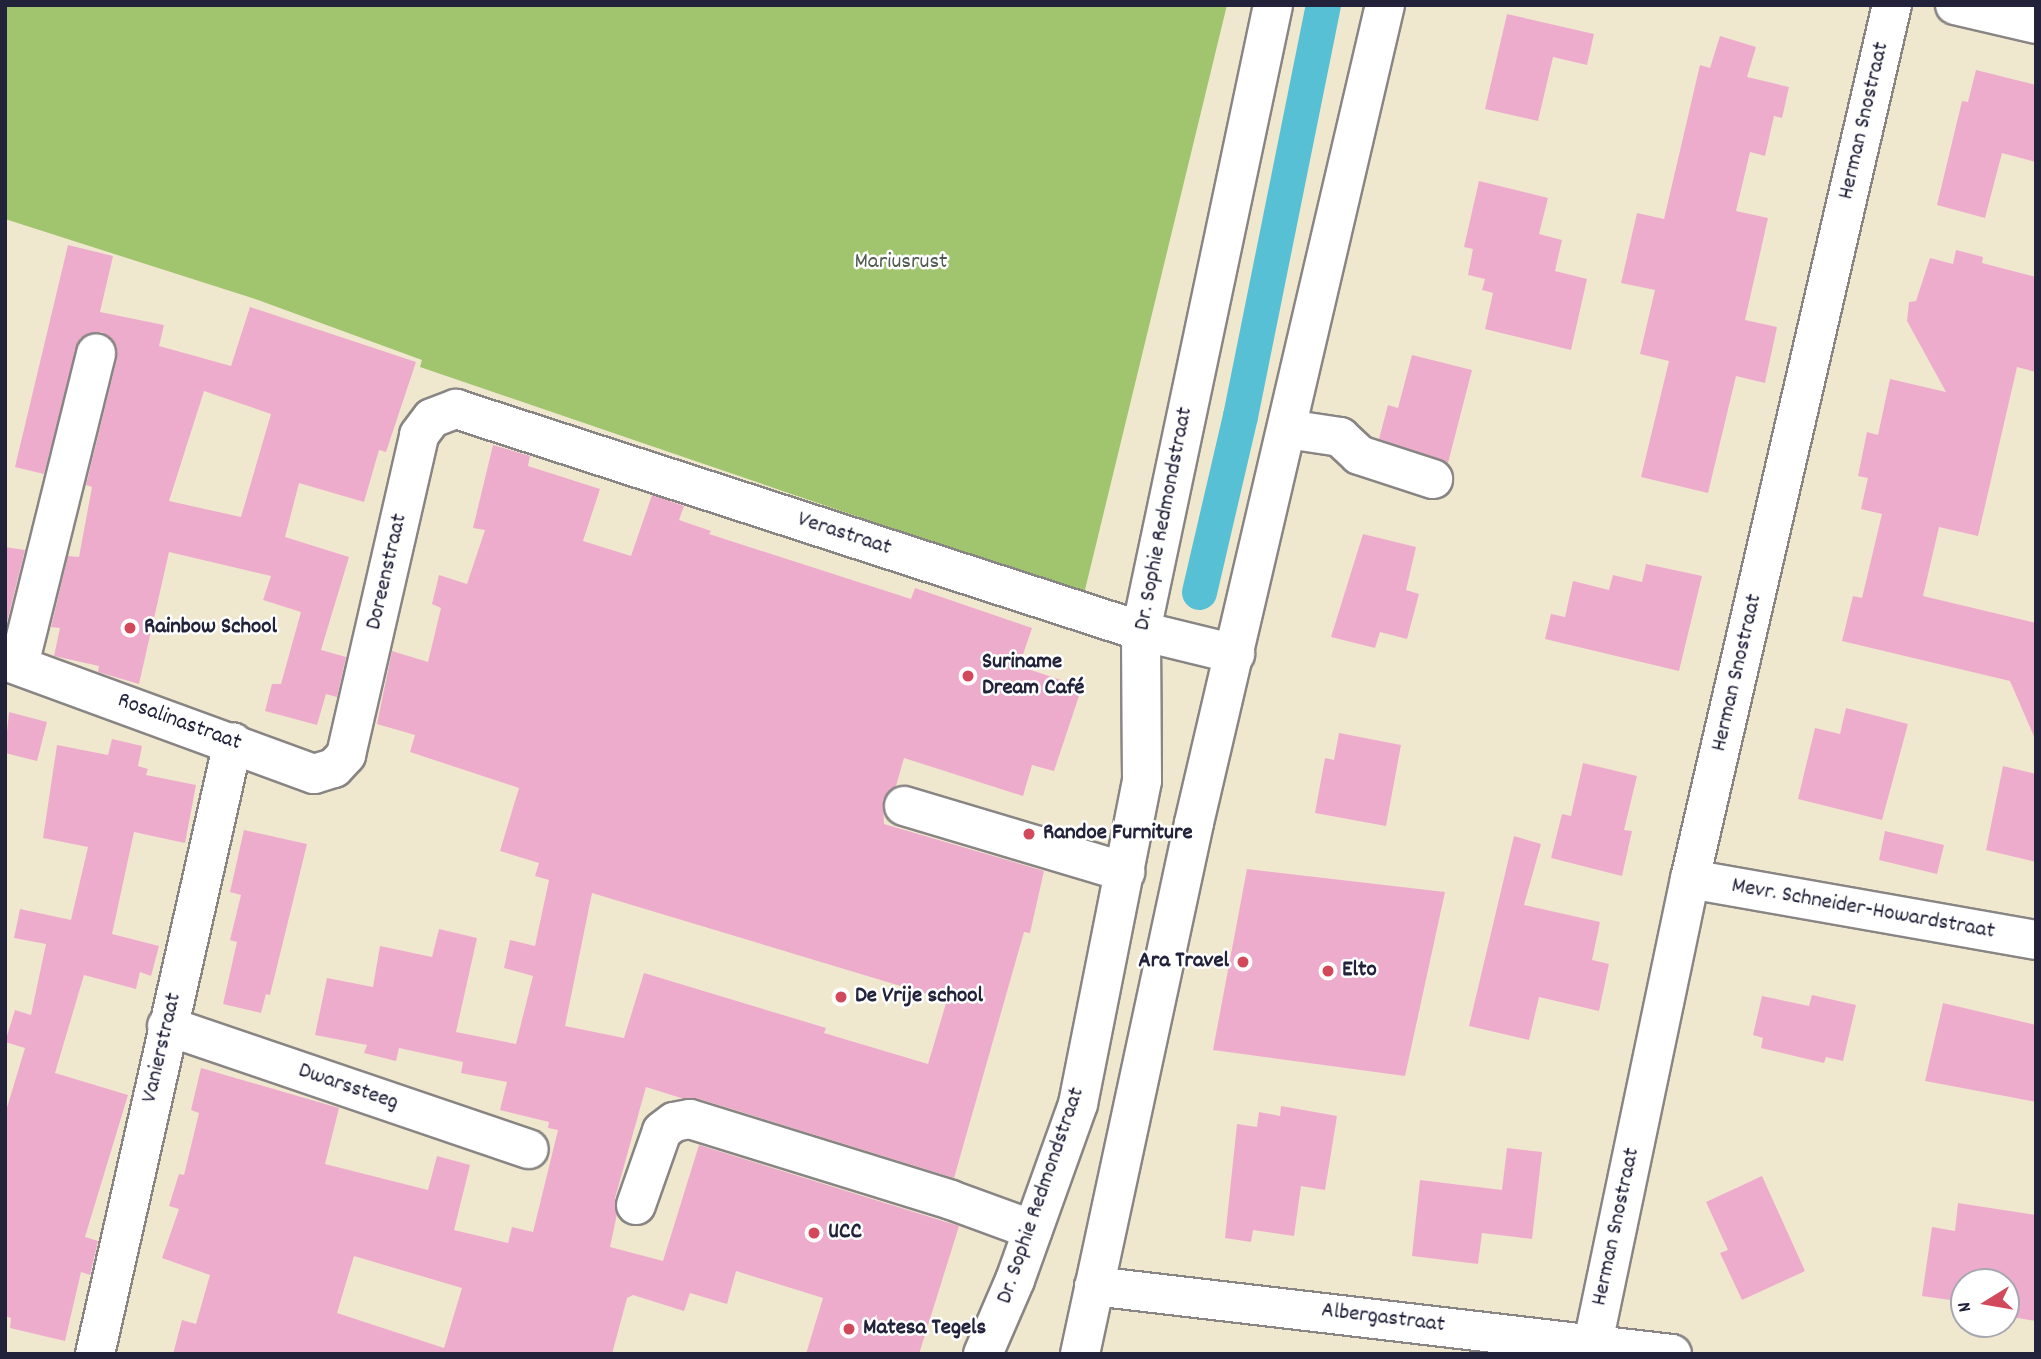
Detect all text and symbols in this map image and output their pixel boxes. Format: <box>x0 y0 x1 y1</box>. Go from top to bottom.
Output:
street label: Herman Snostraat <box>1833 40 1897 202</box>
park label: Mariusrust <box>854 249 948 277</box>
street label: Dr. Sophie Redmondstraat <box>1130 405 1200 633</box>
street label: Verastraat <box>793 507 895 563</box>
street label: Doreenstraat <box>361 511 415 633</box>
street label: Herman Snostraat <box>1706 592 1770 754</box>
place label: Rainbow School <box>144 614 277 642</box>
marker: Rainbow School <box>122 620 138 636</box>
place label: Suriname Dream Café <box>982 649 1085 703</box>
marker: Suriname Dream Café <box>960 668 976 684</box>
street label: Rosalinastraat <box>113 688 245 758</box>
place label: Randoe Furniture <box>1043 820 1193 848</box>
marker: Randoe Furniture <box>1021 826 1037 842</box>
street label: Mevr. Schneider-Howardstraat <box>1729 873 1997 947</box>
place label: Ara Travel <box>1138 948 1229 976</box>
marker: Ara Travel <box>1235 954 1251 970</box>
place label: Elto <box>1342 957 1377 985</box>
marker: Elto <box>1320 963 1336 979</box>
place label: De Vrije school <box>855 983 983 1011</box>
marker: De Vrije school <box>833 989 849 1005</box>
street label: Vanierstraat <box>137 990 189 1106</box>
street label: Dwarssteeg <box>294 1058 402 1118</box>
street label: Dr. Sophie Redmondstraat <box>992 1084 1092 1308</box>
street label: Herman Snostraat <box>1587 1146 1647 1308</box>
place label: UCC <box>828 1219 862 1247</box>
marker: UCC <box>806 1225 822 1241</box>
north arrow <box>1950 1268 2020 1338</box>
street label: Albergastraat <box>1320 1298 1446 1340</box>
text: N <box>1952 1300 1980 1314</box>
place label: Matesa Tegels <box>863 1315 986 1343</box>
marker: Matesa Tegels <box>841 1321 857 1337</box>

